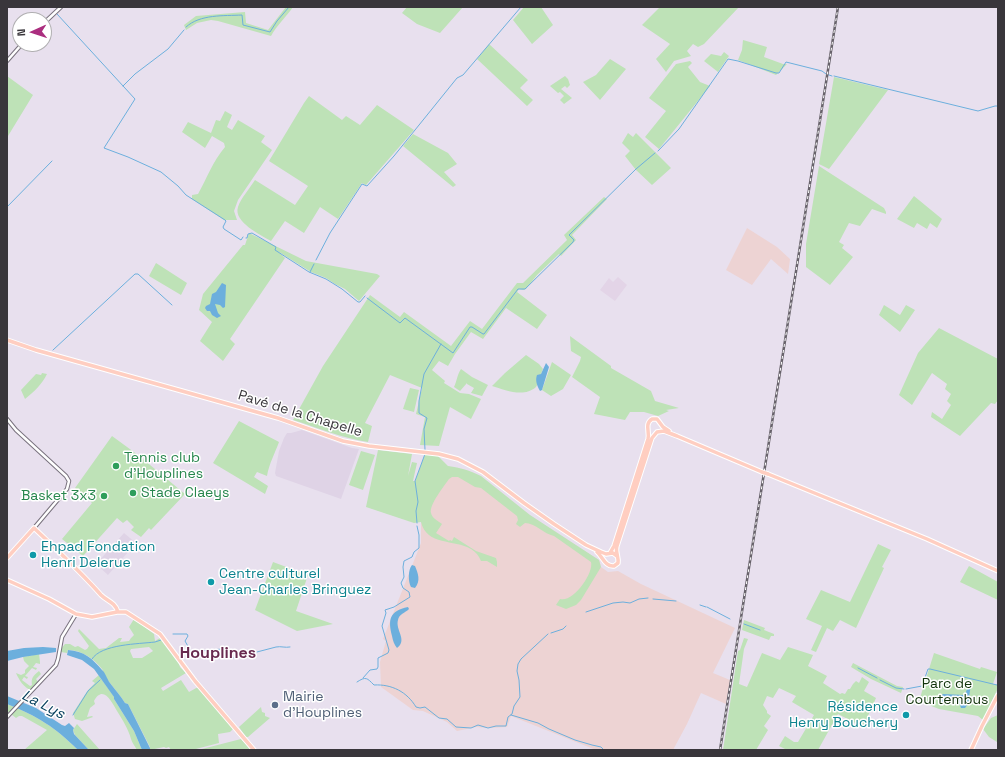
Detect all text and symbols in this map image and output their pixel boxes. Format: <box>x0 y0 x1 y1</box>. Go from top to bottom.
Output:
north arrow <box>12 12 52 52</box>
text: N <box>14 29 28 37</box>
street label: Pavé de la Chapelle <box>236 387 364 441</box>
place label: Tennis club d'Houplines <box>124 450 203 482</box>
marker: Tennis club d'Houplines <box>111 461 121 471</box>
place label: Stade Claeys <box>141 485 229 501</box>
place label: Basket 3x3 <box>21 488 96 504</box>
marker: Stade Claeys <box>128 488 138 498</box>
marker: Basket 3x3 <box>99 491 109 501</box>
place label: Ehpad Fondation Henri Delerue <box>41 539 155 572</box>
marker: Ehpad Fondation Henri Delerue <box>28 550 38 560</box>
place label: Centre culturel Jean-Charles Bringuez <box>219 566 371 598</box>
marker: Centre culturel Jean-Charles Bringuez <box>206 577 216 587</box>
district label: Houplines <box>180 644 256 664</box>
park label: Parc de Courtembus <box>906 676 988 708</box>
water label: La Lys <box>18 687 68 723</box>
place label: Mairie d'Houplines <box>283 689 362 722</box>
place label: Résidence Henry Bouchery <box>789 699 898 732</box>
marker: Mairie d'Houplines <box>270 700 280 710</box>
marker: Résidence Henry Bouchery <box>901 710 911 720</box>

